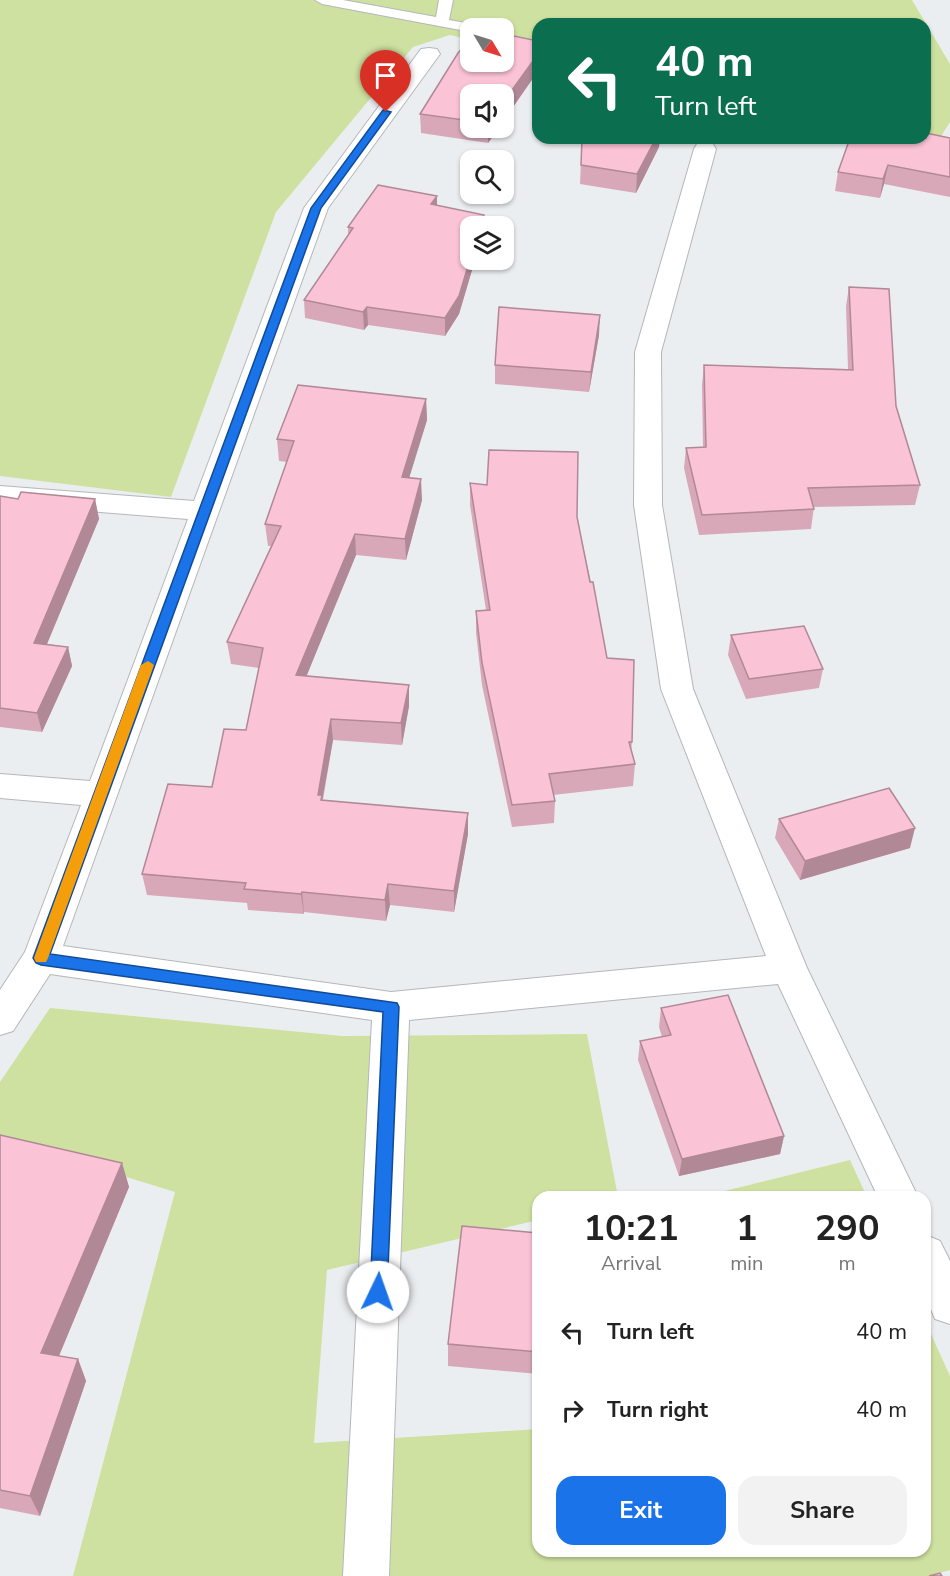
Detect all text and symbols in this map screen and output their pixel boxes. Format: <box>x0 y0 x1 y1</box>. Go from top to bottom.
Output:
north arrow <box>460 18 514 72</box>
map controls <box>460 18 514 270</box>
text: 40 m <box>655 34 754 91</box>
icon: left <box>556 42 634 120</box>
pin <box>360 50 411 112</box>
icon: arrive <box>369 59 402 92</box>
button: sound <box>460 84 514 138</box>
text: Turn left <box>655 88 756 125</box>
button: search <box>460 150 514 204</box>
button: layers <box>460 216 514 270</box>
text: 10:21 <box>583 1204 679 1253</box>
text: 1 <box>736 1204 758 1253</box>
text: 290 <box>815 1204 880 1253</box>
text: Arrival <box>601 1250 661 1277</box>
text: min <box>730 1250 763 1277</box>
text: m <box>839 1250 856 1277</box>
position arrow <box>346 1260 410 1324</box>
icon: left <box>556 1316 589 1349</box>
text: Turn left <box>607 1317 694 1347</box>
text: 40 m <box>856 1317 907 1347</box>
icon: right <box>556 1394 589 1427</box>
text: Turn right <box>607 1395 708 1425</box>
text: 40 m <box>856 1395 907 1425</box>
button: Exit <box>556 1476 726 1545</box>
button: Share <box>738 1476 907 1545</box>

